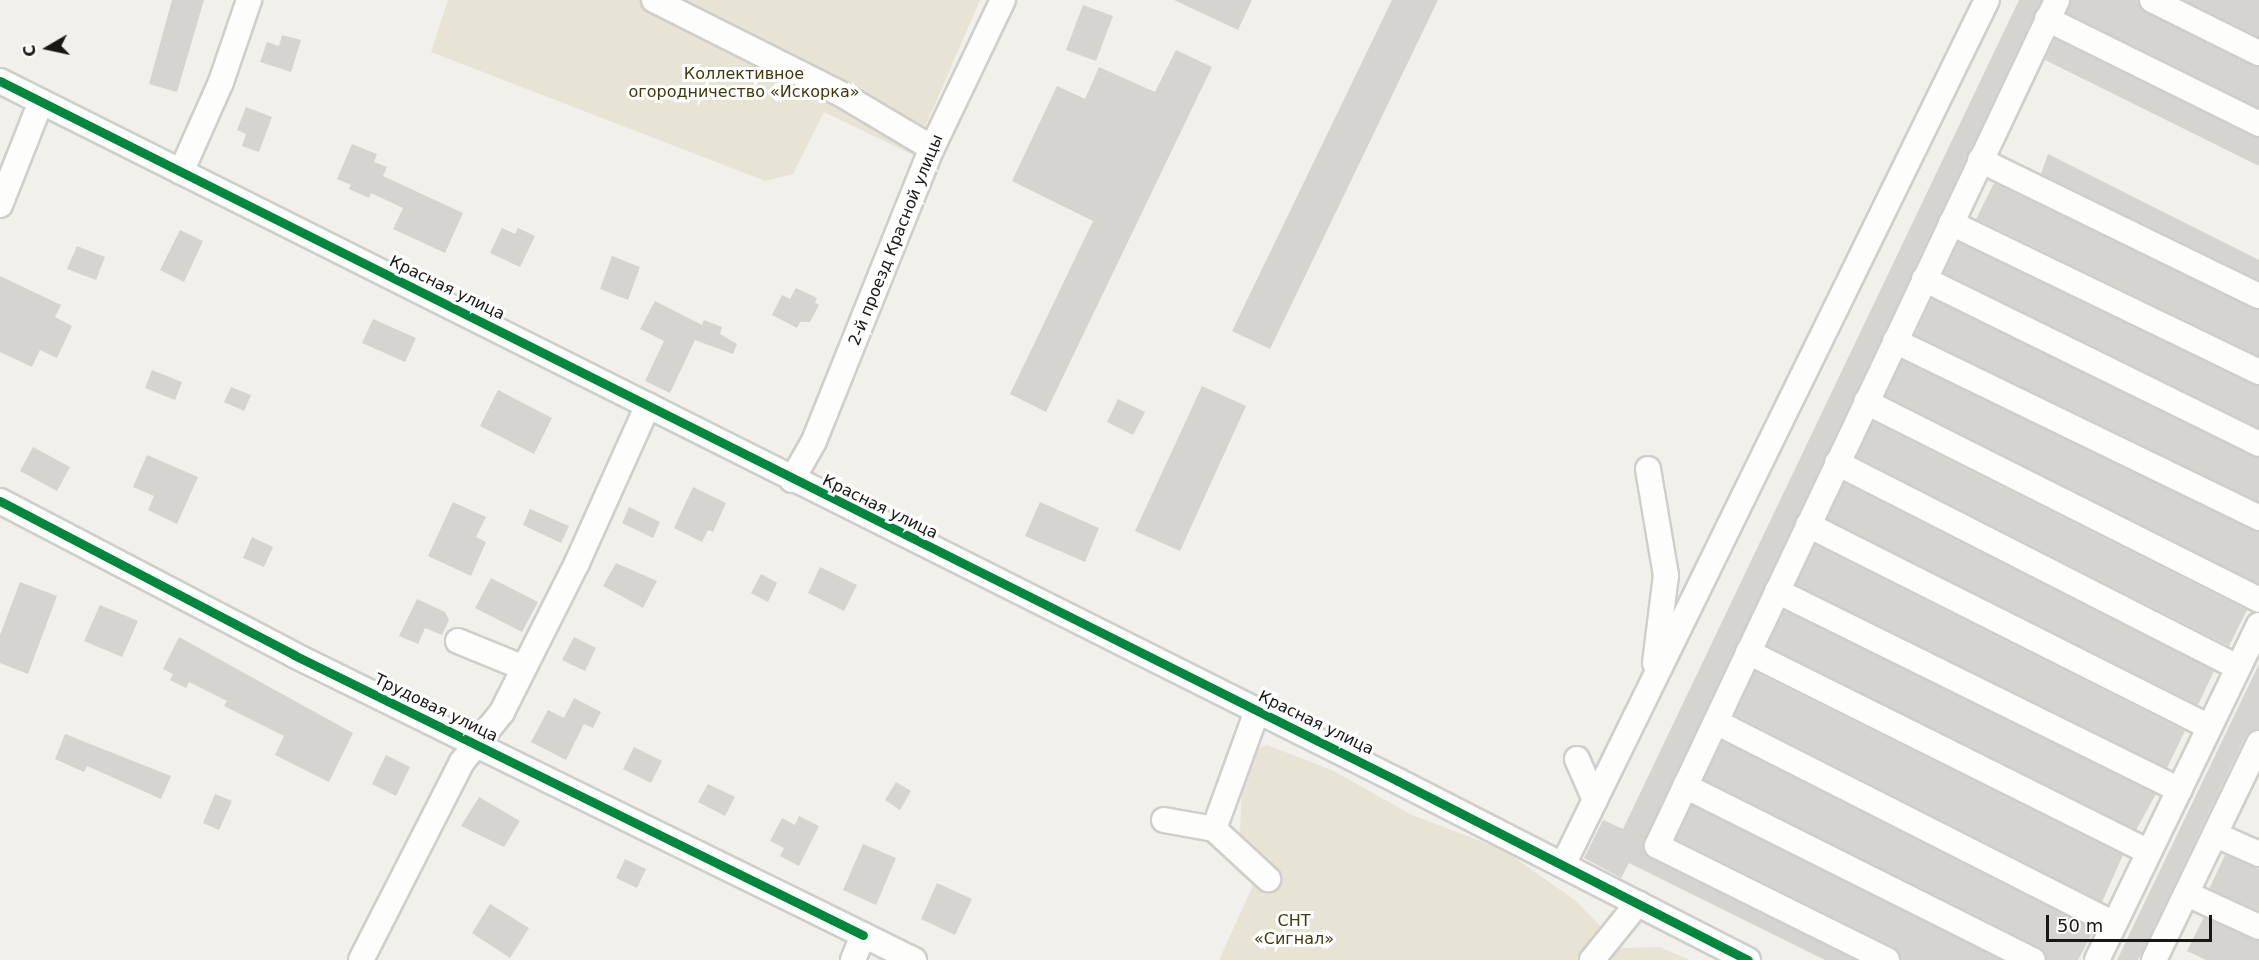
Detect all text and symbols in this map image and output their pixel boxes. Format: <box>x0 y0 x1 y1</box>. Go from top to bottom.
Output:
north arrow <box>18 18 78 78</box>
text: С <box>19 44 40 58</box>
park label: Коллективное огородничество «Искорка» <box>629 64 859 102</box>
street label: 2-й проезд Красной улицы <box>845 132 947 348</box>
street label: Красная улица <box>386 252 508 324</box>
street label: Красная улица <box>819 471 941 543</box>
street label: Трудовая улица <box>371 670 501 746</box>
street label: Красная улица <box>1255 687 1377 759</box>
scale bar <box>2049 903 2216 941</box>
park label: СНТ «Сигнал» <box>1254 911 1334 949</box>
text: 50 m <box>2057 915 2103 936</box>

